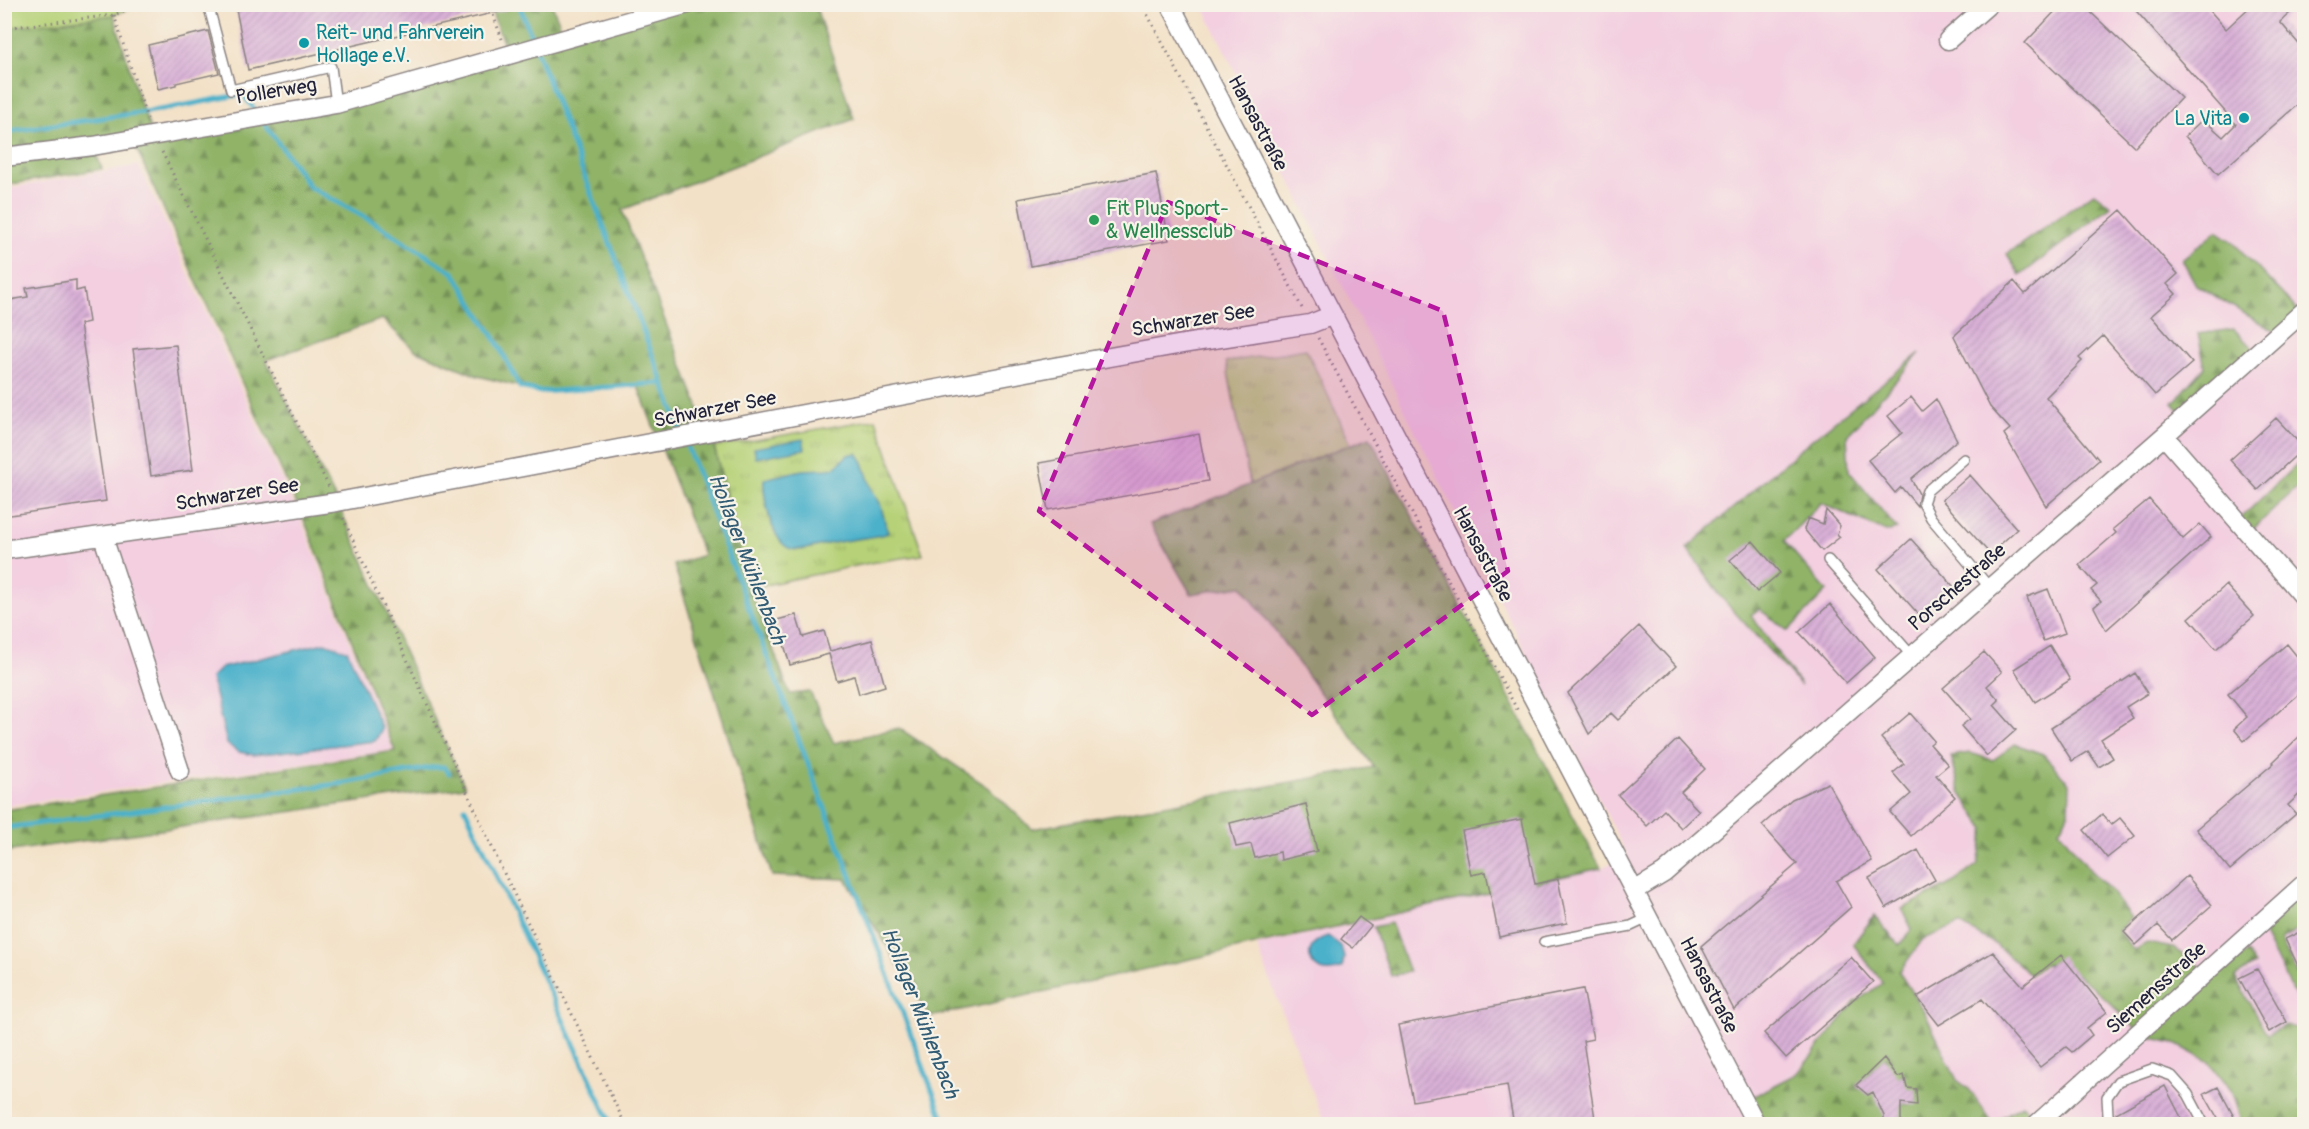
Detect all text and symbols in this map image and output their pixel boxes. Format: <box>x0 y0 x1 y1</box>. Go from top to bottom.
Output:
place label: Reit- und Fahrverein Hollage e.V. <box>316 20 484 68</box>
marker: Reit- und Fahrverein Hollage e.V. <box>297 36 311 50</box>
street label: Hansastraße <box>1222 71 1294 175</box>
street label: Pollerweg <box>234 72 318 110</box>
place label: La Vita <box>2174 106 2232 131</box>
marker: La Vita <box>2237 111 2251 125</box>
place label: Fit Plus Sport- & Wellnessclub <box>1106 196 1233 244</box>
marker: Fit Plus Sport- & Wellnessclub <box>1087 213 1101 227</box>
street label: Schwarzer See <box>1130 298 1256 342</box>
street label: Schwarzer See <box>652 385 779 433</box>
water label: Hollager Mühlenbach <box>702 470 792 649</box>
street label: Schwarzer See <box>174 472 300 516</box>
street label: Hansastraße <box>1447 502 1519 606</box>
street label: Porschestraße <box>1903 538 2011 636</box>
water label: Hollager Mühlenbach <box>875 924 965 1103</box>
street label: Hansastraße <box>1674 933 1744 1037</box>
street label: Siemensstraße <box>2101 936 2211 1040</box>

